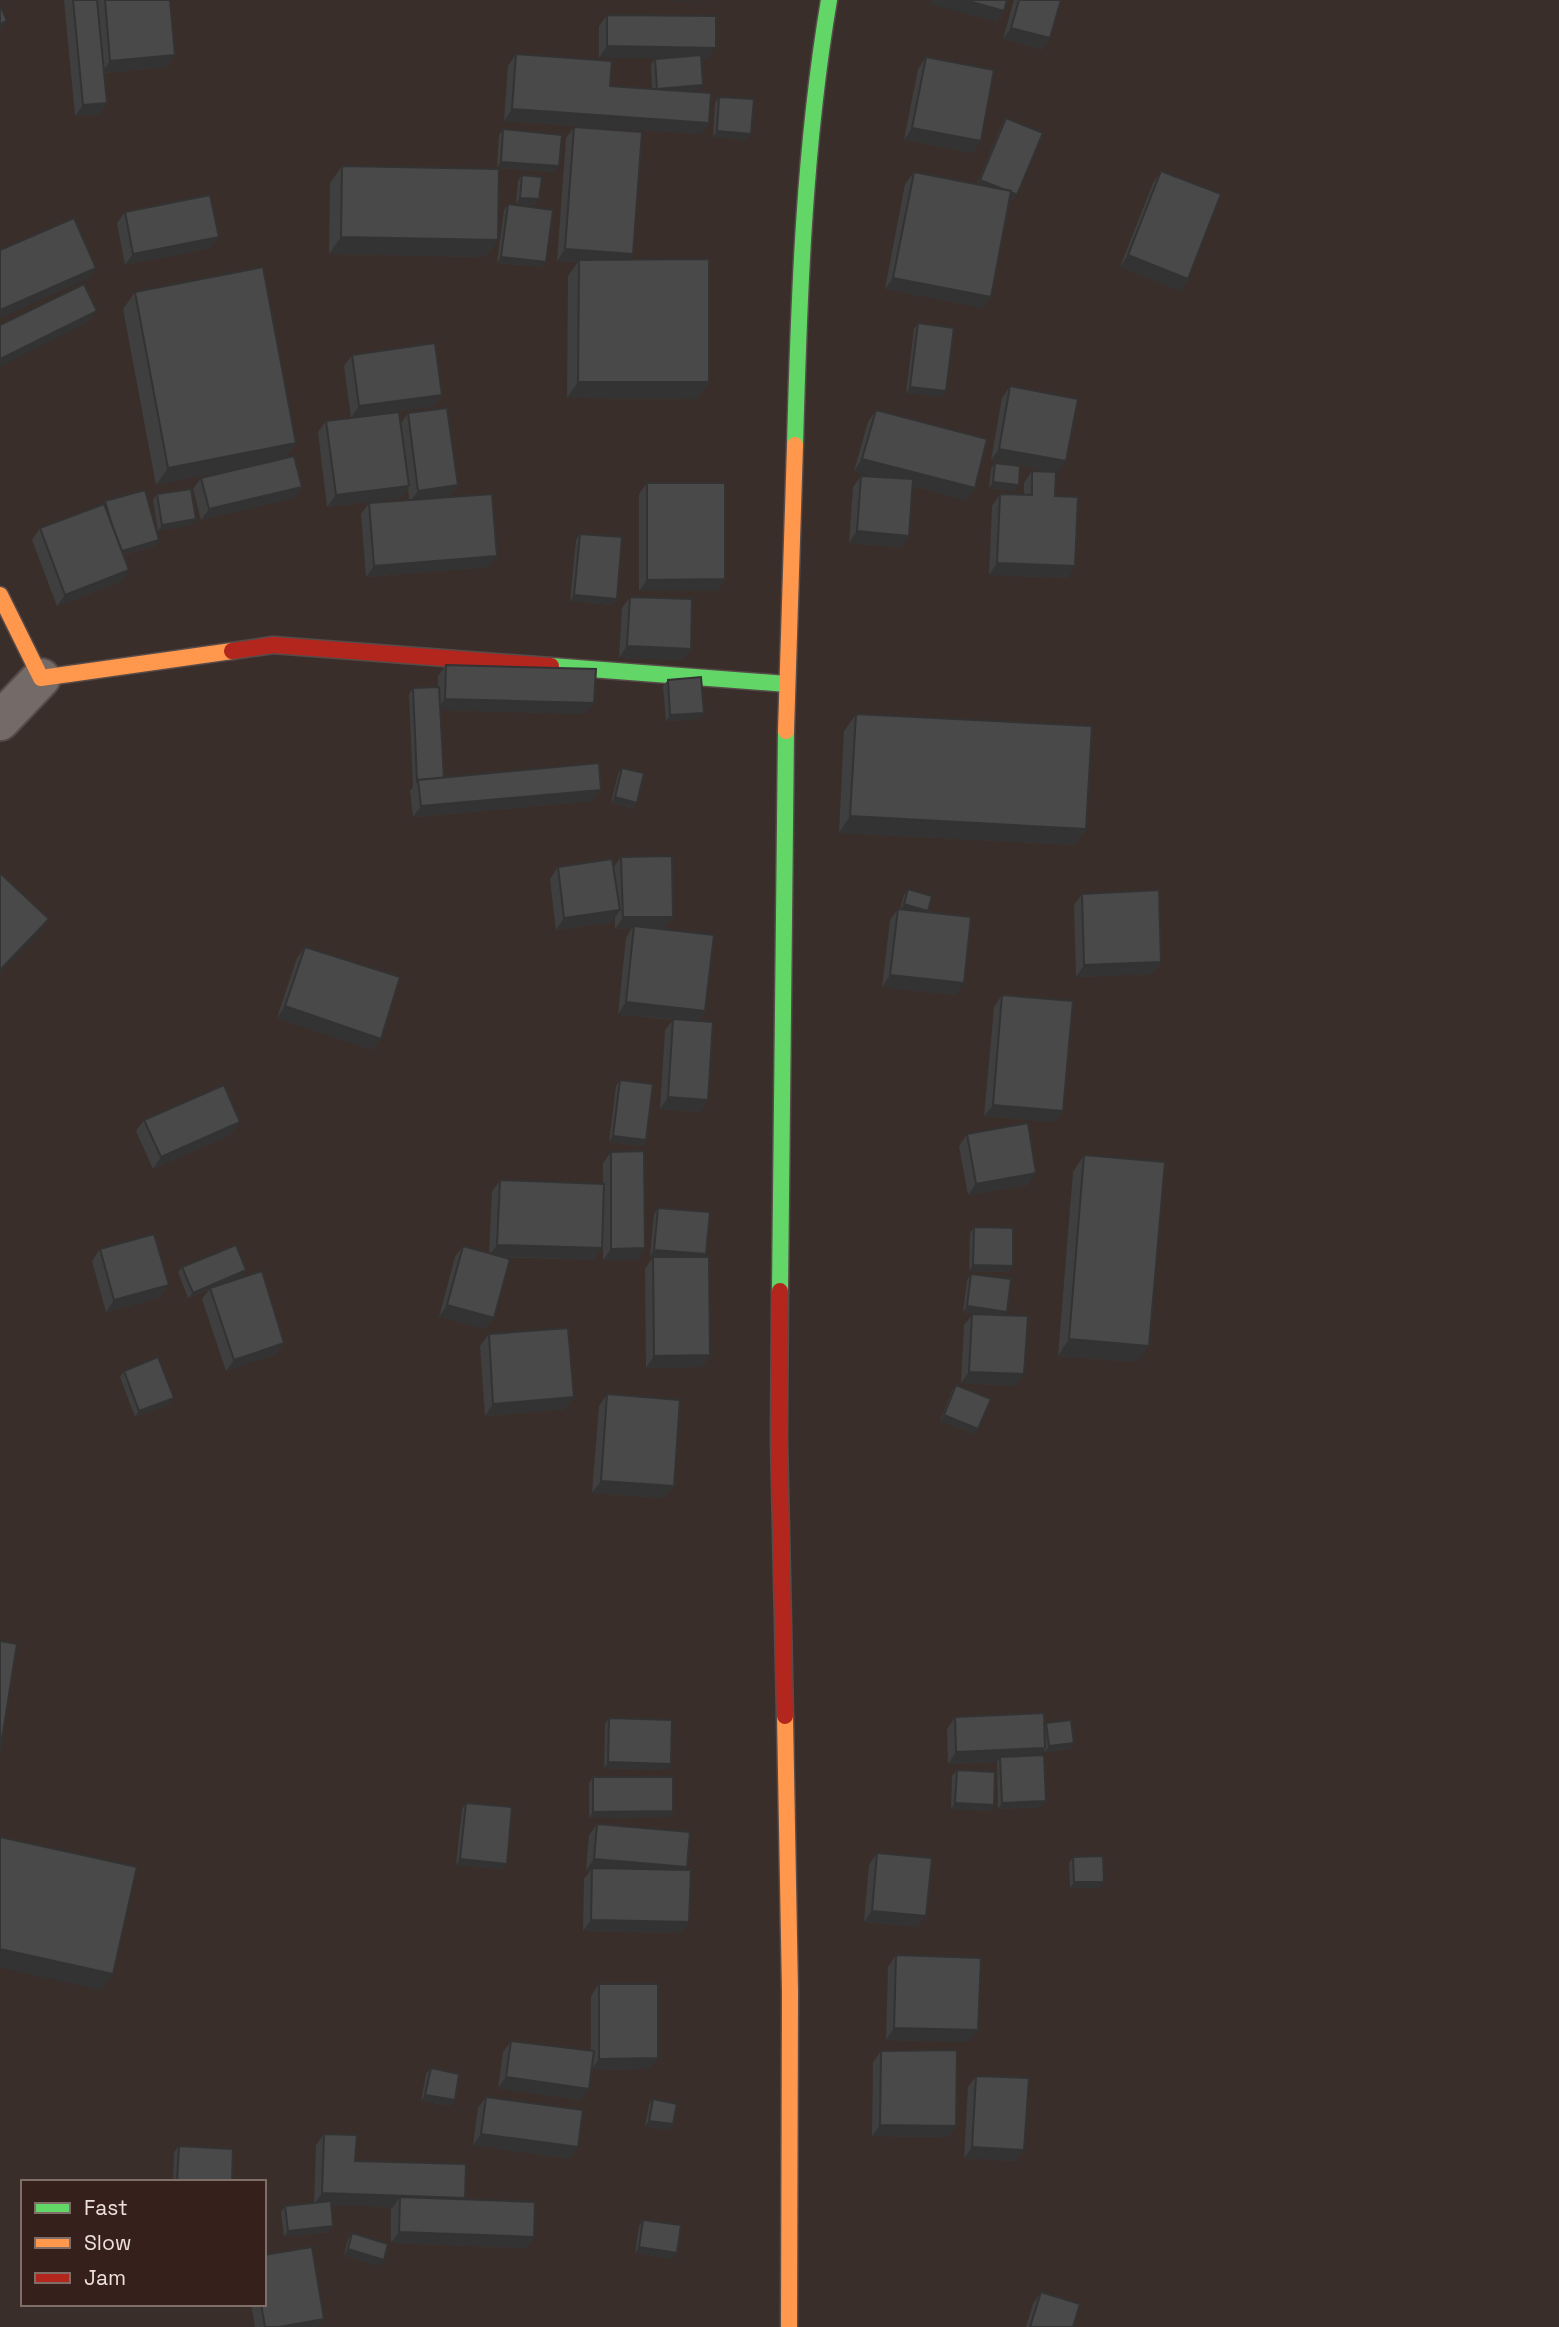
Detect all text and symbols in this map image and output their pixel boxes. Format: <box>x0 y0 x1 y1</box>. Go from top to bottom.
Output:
legend <box>21 2180 266 2306</box>
text: Fast <box>84 2194 128 2221</box>
text: Slow <box>84 2229 132 2256</box>
text: Jam <box>84 2264 126 2291</box>

